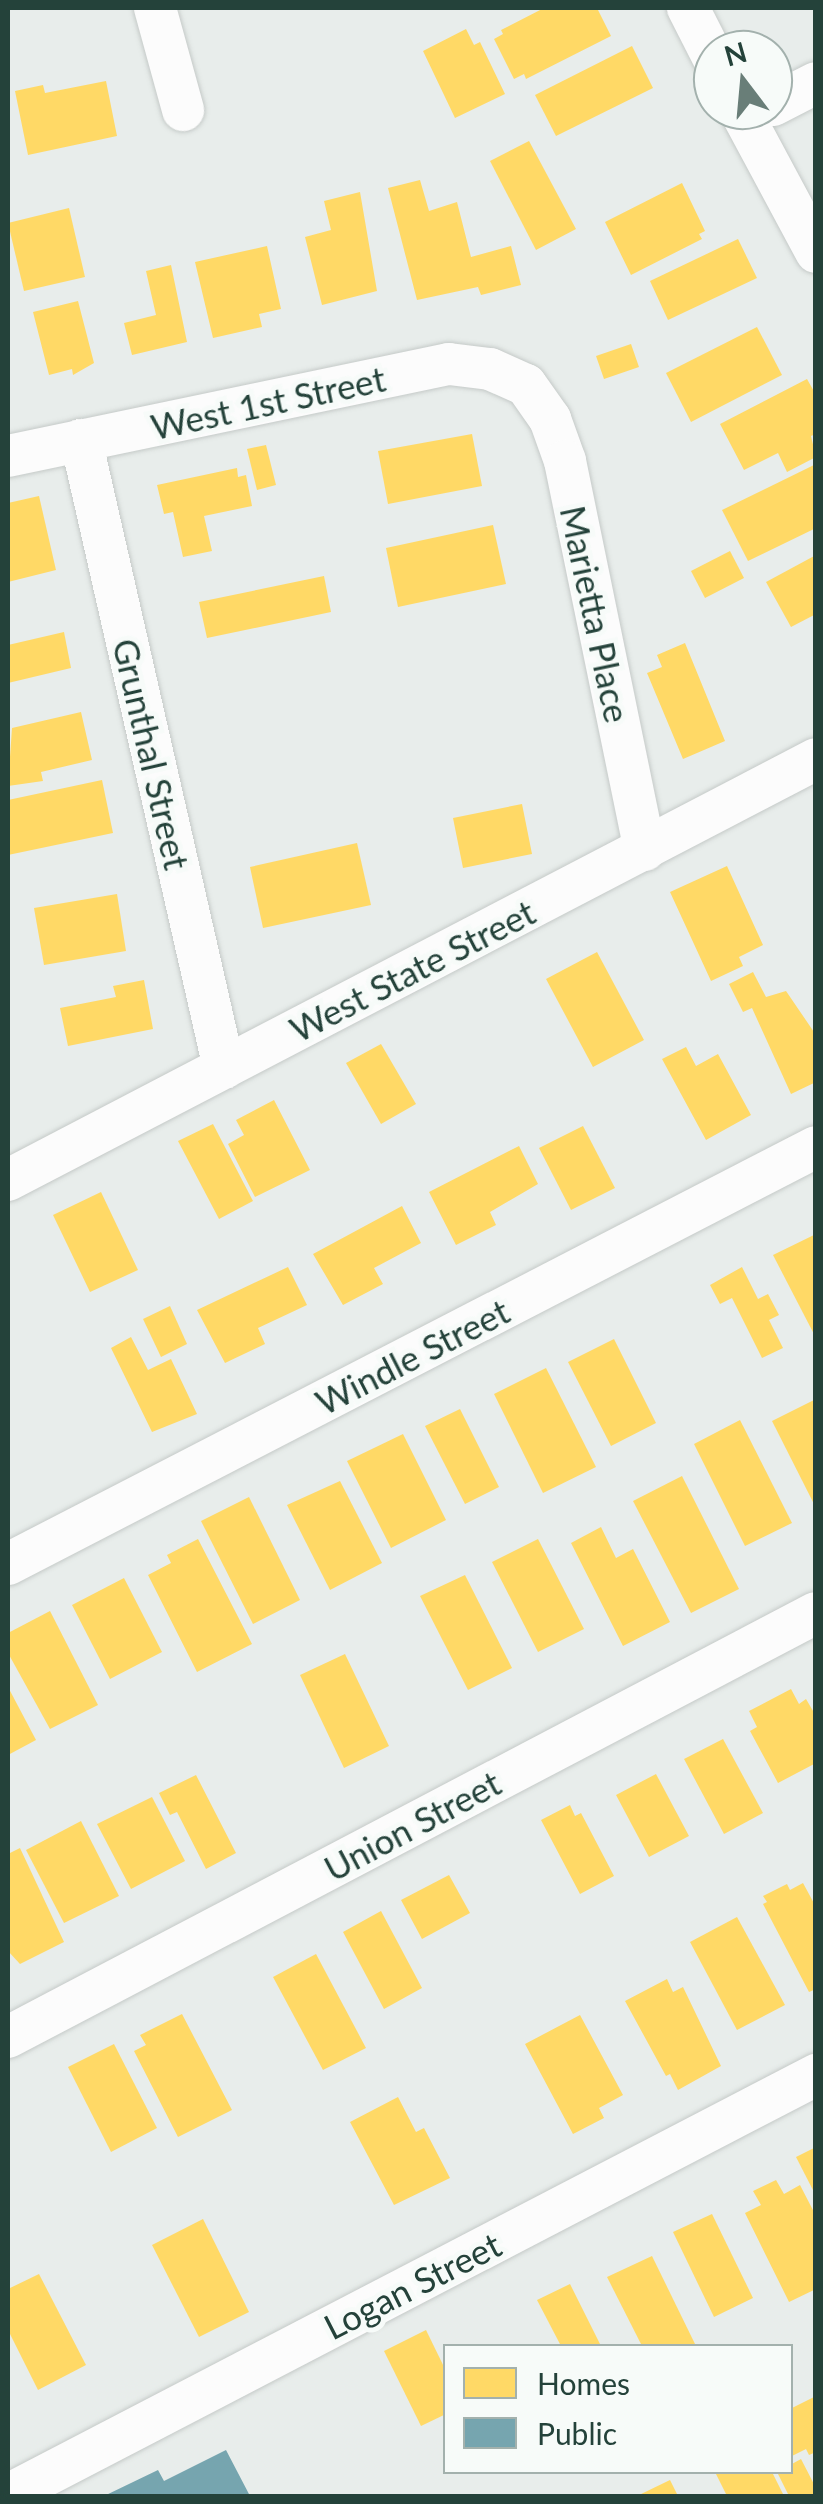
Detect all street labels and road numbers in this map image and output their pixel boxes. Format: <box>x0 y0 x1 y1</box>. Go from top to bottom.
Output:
street label: West 1st Street <box>147 357 389 447</box>
street label: Marietta Place <box>553 502 639 726</box>
street label: Grunthal Street <box>105 634 199 874</box>
street label: West State Street <box>282 890 542 1050</box>
street label: Windle Street <box>308 1289 516 1423</box>
street label: Union Street <box>317 1761 507 1889</box>
street label: Logan Street <box>317 2223 507 2347</box>

